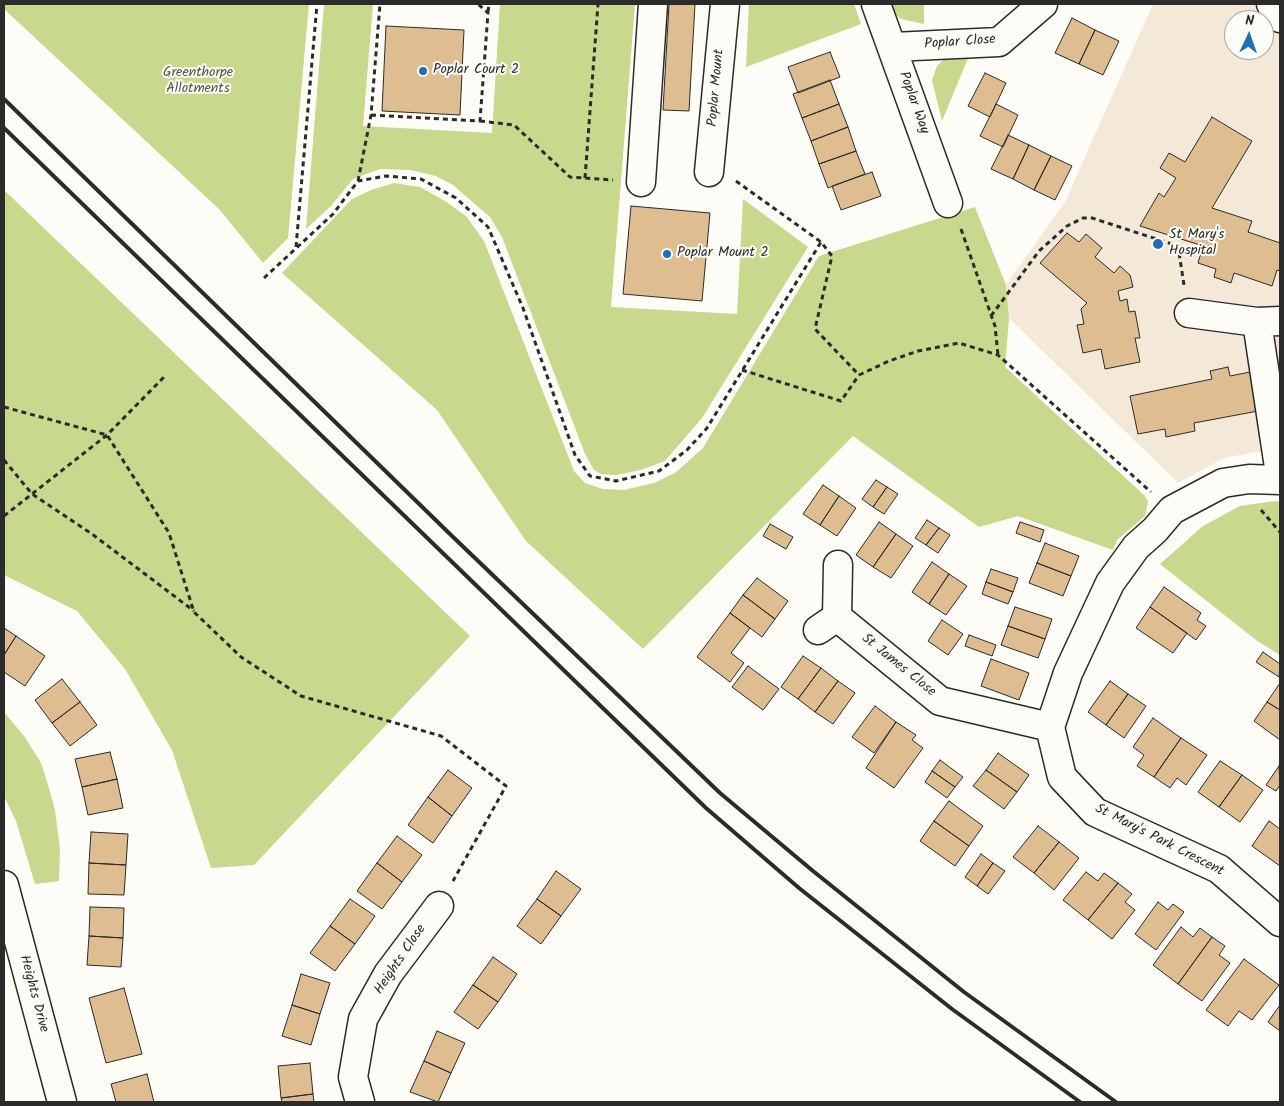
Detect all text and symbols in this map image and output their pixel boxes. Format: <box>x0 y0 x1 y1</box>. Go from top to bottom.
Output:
north arrow <box>1224 10 1274 60</box>
text: N <box>1245 10 1255 32</box>
street label: Poplar Close <box>924 32 996 54</box>
street label: Poplar Mount <box>705 48 729 128</box>
place label: Poplar Court 2 <box>433 63 519 79</box>
marker: Poplar Court 2 <box>417 65 429 77</box>
park label: Greenthorpe Allotments <box>163 66 233 98</box>
street label: Poplar Way <box>894 70 932 136</box>
place label: St Mary's Hospital <box>1169 228 1224 260</box>
marker: St Mary's Hospital <box>1151 237 1165 251</box>
place label: Poplar Mount 2 <box>677 246 769 262</box>
marker: Poplar Mount 2 <box>661 248 673 260</box>
street label: St James Close <box>857 631 939 701</box>
street label: St Mary's Park Crescent <box>1092 801 1226 881</box>
street label: Heights Close <box>372 922 430 998</box>
street label: Heights Drive <box>15 953 51 1035</box>

